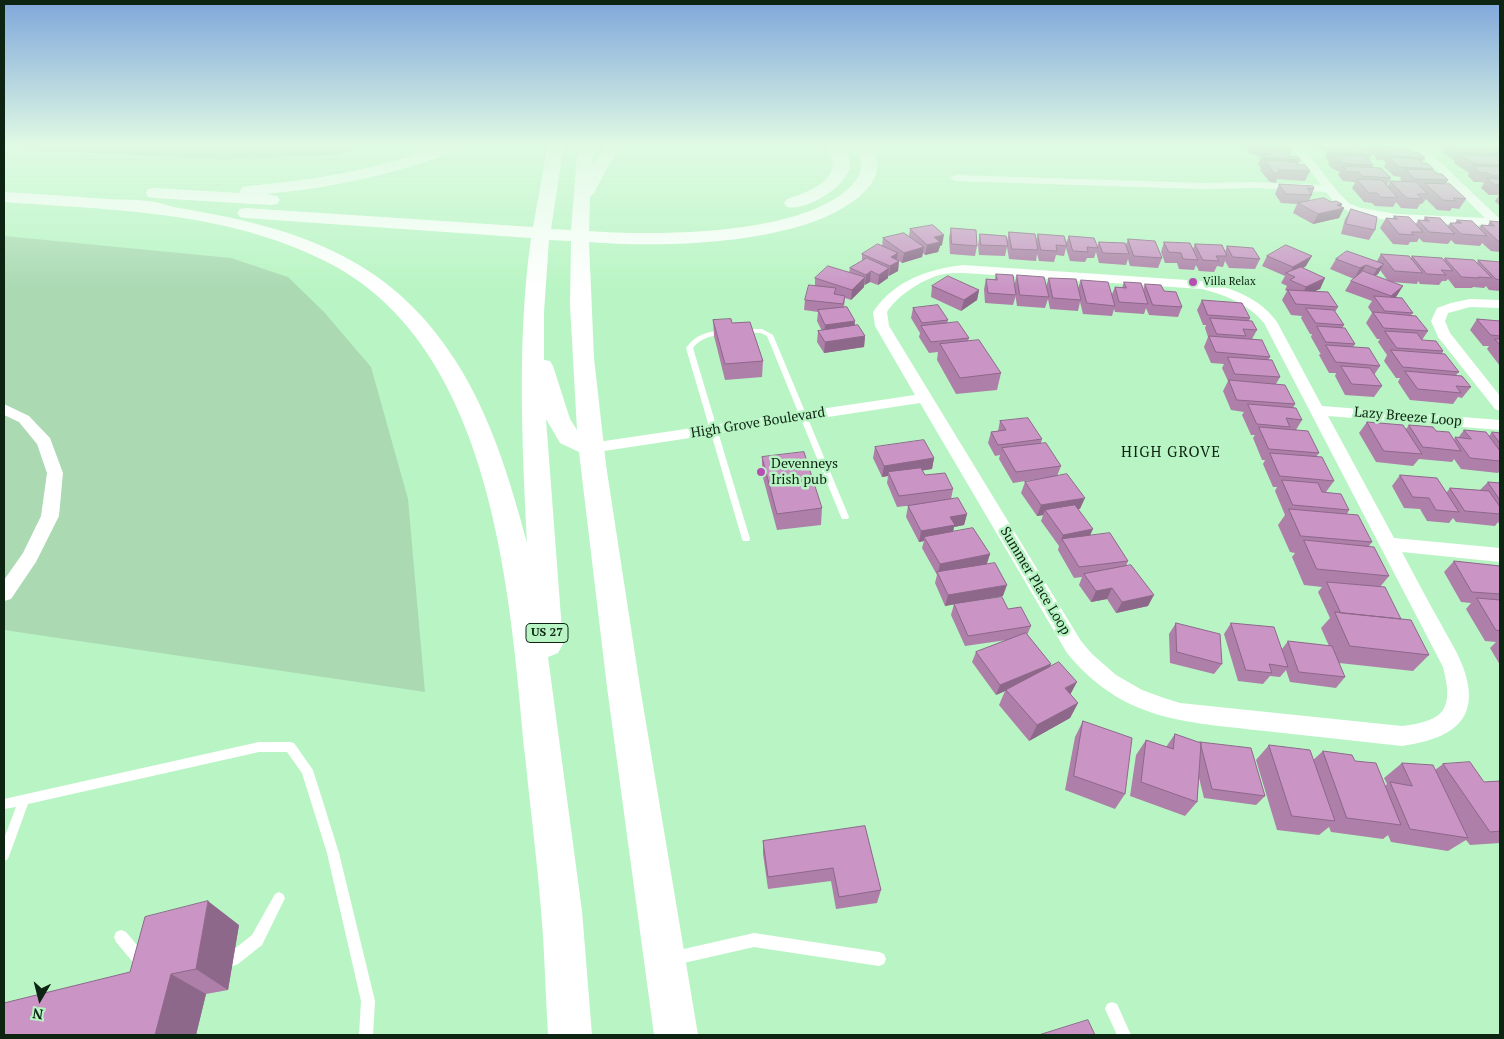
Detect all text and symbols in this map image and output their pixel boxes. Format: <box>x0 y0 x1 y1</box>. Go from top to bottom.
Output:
place label: Villa Relax <box>1203 275 1256 289</box>
marker: Villa Relax <box>1187 276 1199 288</box>
street label: High Grove Boulevard <box>690 404 826 442</box>
street label: Lazy Breeze Loop <box>1353 404 1463 430</box>
district label: HIGH GROVE <box>1120 444 1222 462</box>
place label: Devenneys Irish pub <box>771 456 838 488</box>
marker: Devenneys Irish pub <box>755 466 767 478</box>
street label: Summer Place Loop <box>996 524 1074 638</box>
road number: US 27 <box>526 624 568 642</box>
north arrow <box>15 974 65 1024</box>
text: N <box>31 1004 44 1024</box>

